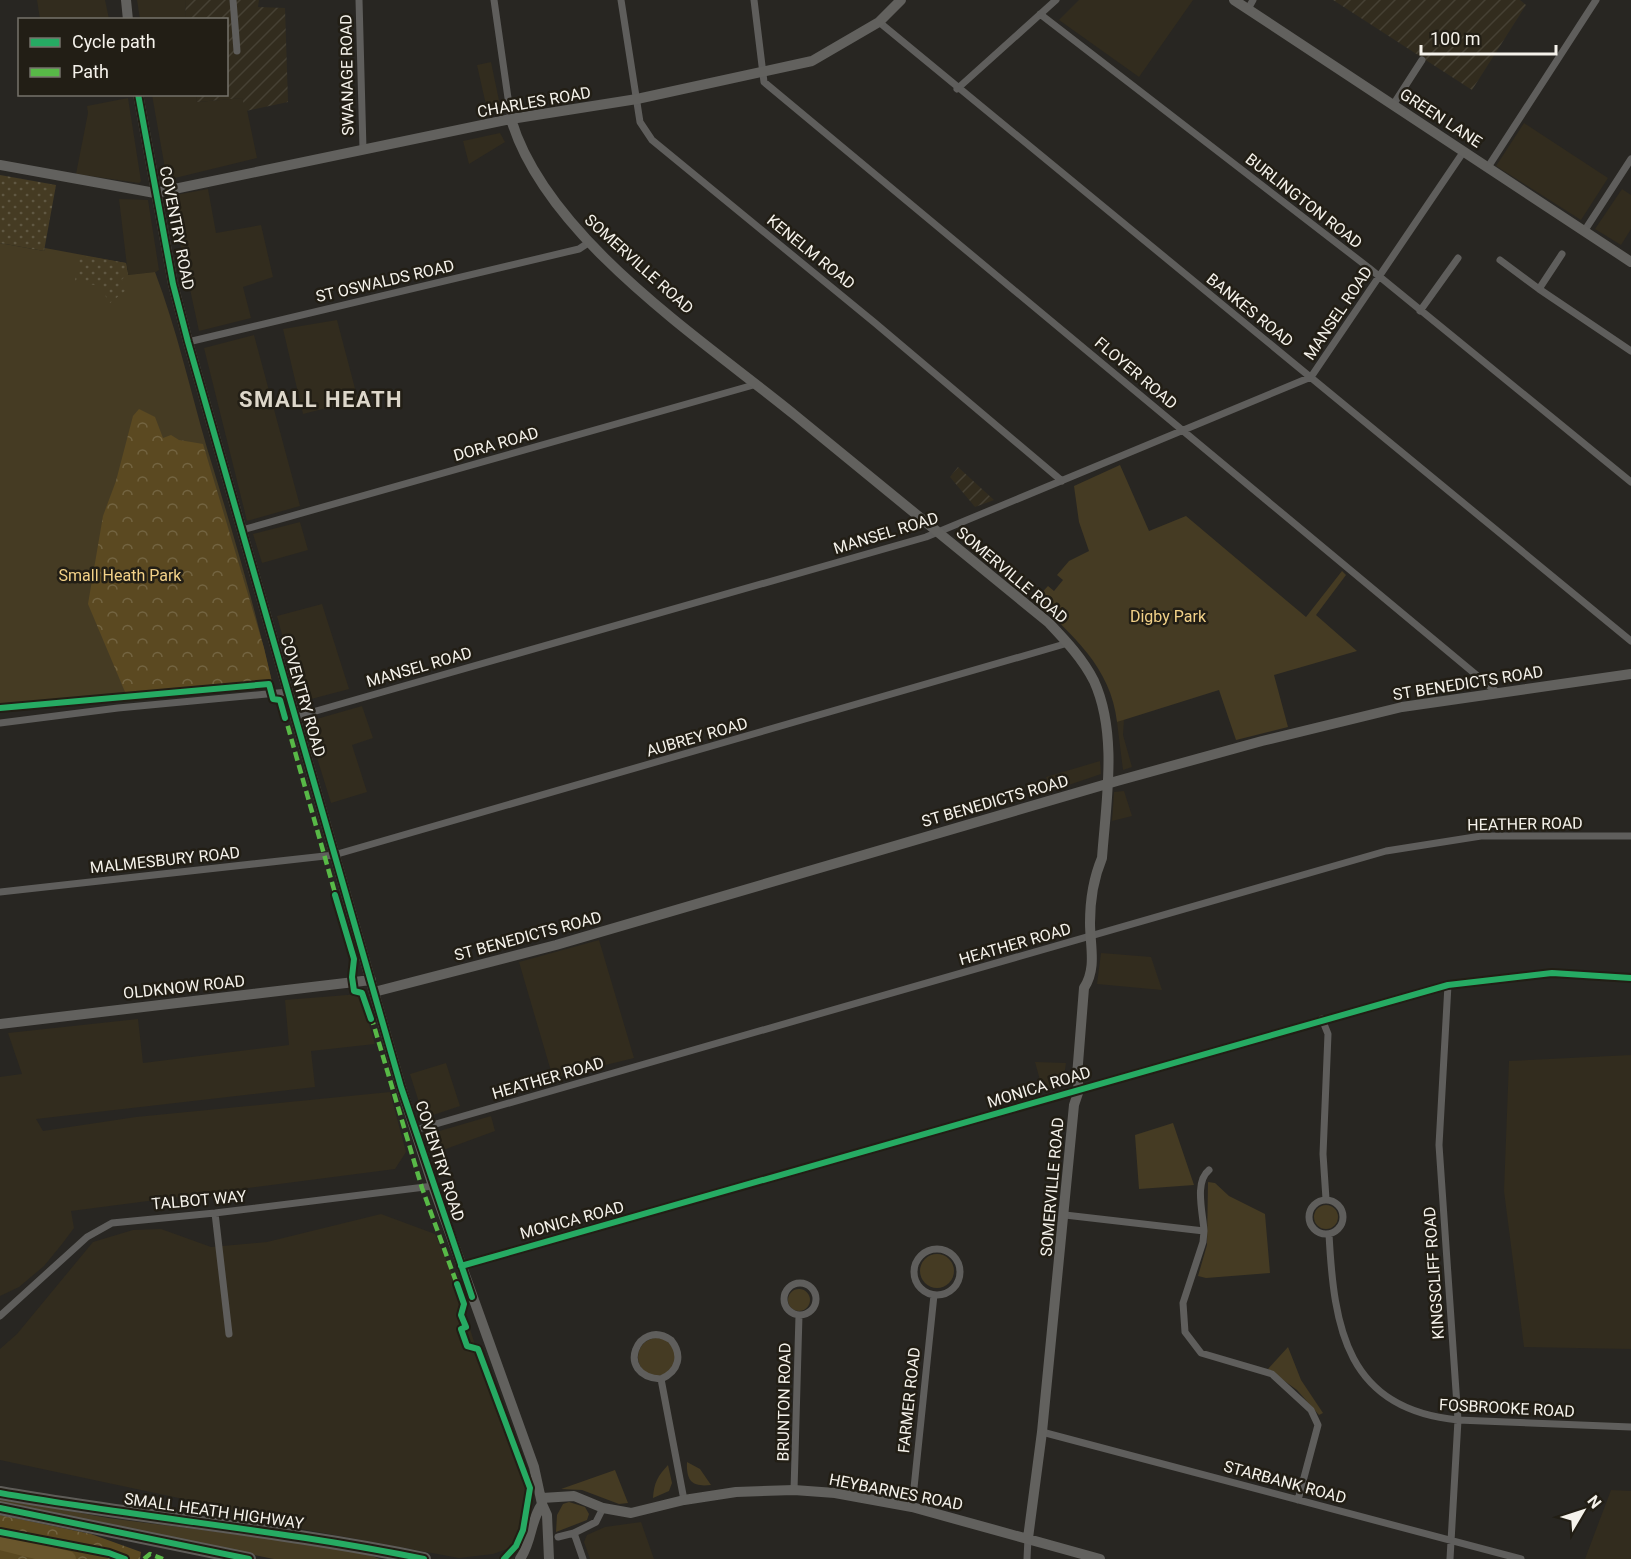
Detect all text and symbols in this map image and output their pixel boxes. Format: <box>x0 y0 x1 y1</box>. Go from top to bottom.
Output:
street label: SWANAGE ROAD <box>336 14 358 136</box>
legend <box>18 18 228 96</box>
scale bar <box>1421 18 1556 56</box>
text: 100 m <box>1430 28 1481 49</box>
text: Cycle path <box>72 31 156 52</box>
text: Path <box>72 61 109 82</box>
street label: CHARLES ROAD <box>476 83 592 121</box>
street label: GREEN LANE <box>1396 84 1486 152</box>
street label: BURLINGTON ROAD <box>1242 150 1366 252</box>
street label: COVENTRY ROAD <box>156 164 198 292</box>
street label: SOMERVILLE ROAD <box>581 210 697 318</box>
street label: KENELM ROAD <box>763 211 859 293</box>
street label: ST OSWALDS ROAD <box>314 256 456 306</box>
street label: MANSEL ROAD <box>1300 263 1376 363</box>
street label: BANKES ROAD <box>1203 269 1297 351</box>
street label: FLOYER ROAD <box>1091 333 1181 413</box>
district label: SMALL HEATH <box>239 387 403 412</box>
street label: DORA ROAD <box>451 423 541 465</box>
street label: MANSEL ROAD <box>831 508 941 558</box>
street label: SOMERVILLE ROAD <box>952 523 1072 627</box>
park label: Small Heath Park <box>59 566 182 585</box>
park label: Digby Park <box>1130 607 1207 626</box>
street label: COVENTRY ROAD <box>277 633 329 759</box>
street label: MANSEL ROAD <box>364 643 474 691</box>
street label: ST BENEDICTS ROAD <box>1392 662 1544 704</box>
street label: AUBREY ROAD <box>644 713 750 761</box>
street label: ST BENEDICTS ROAD <box>919 771 1071 831</box>
street label: HEATHER ROAD <box>1467 813 1583 835</box>
street label: MALMESBURY ROAD <box>89 843 241 877</box>
street label: ST BENEDICTS ROAD <box>452 907 604 965</box>
street label: HEATHER ROAD <box>957 919 1073 969</box>
street label: OLDKNOW ROAD <box>122 971 246 1003</box>
street label: HEATHER ROAD <box>490 1053 606 1103</box>
street label: MONICA ROAD <box>985 1062 1093 1112</box>
street label: COVENTRY ROAD <box>412 1098 468 1224</box>
street label: SOMERVILLE ROAD <box>1036 1117 1068 1257</box>
street label: TALBOT WAY <box>151 1186 248 1214</box>
street label: MONICA ROAD <box>518 1197 626 1243</box>
street label: KINGSCLIFF ROAD <box>1420 1206 1448 1340</box>
street label: BRUNTON ROAD <box>773 1342 795 1462</box>
street label: FARMER ROAD <box>894 1346 924 1454</box>
street label: FOSBROOKE ROAD <box>1439 1395 1575 1421</box>
street label: STARBANK ROAD <box>1222 1456 1348 1508</box>
street label: HEYBARNES ROAD <box>827 1470 965 1514</box>
north arrow <box>1553 1481 1613 1541</box>
street label: SMALL HEATH HIGHWAY <box>123 1489 306 1533</box>
text: N <box>1583 1492 1605 1512</box>

